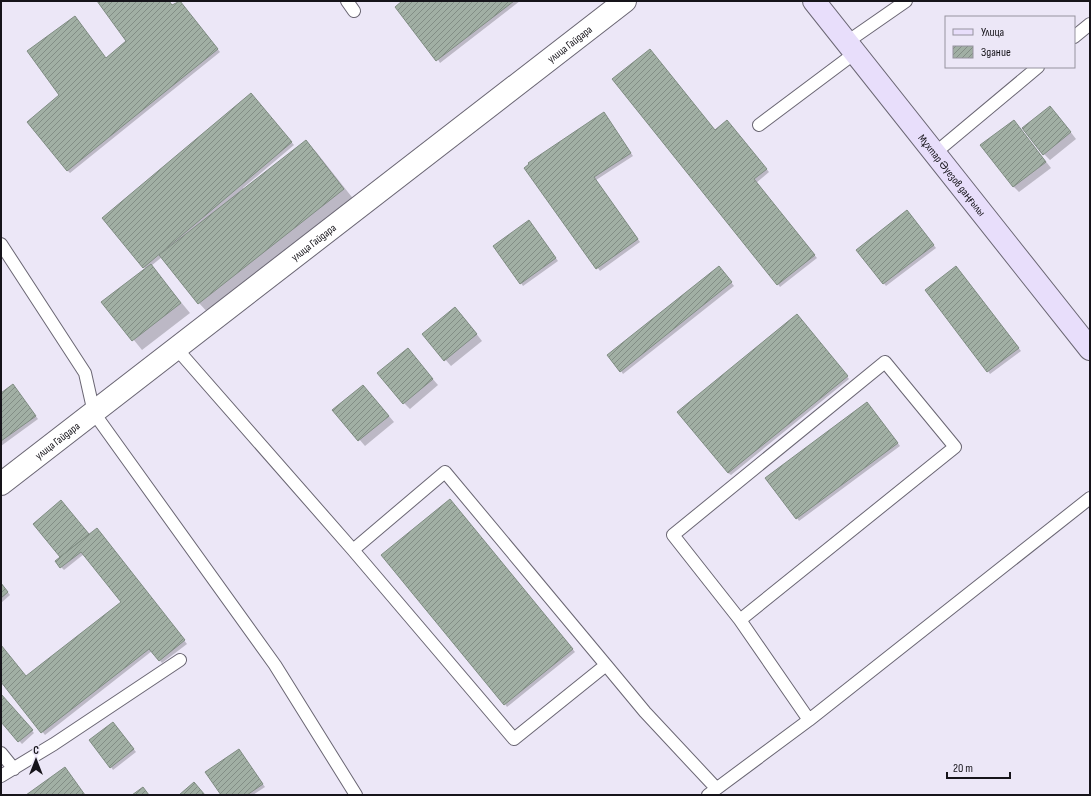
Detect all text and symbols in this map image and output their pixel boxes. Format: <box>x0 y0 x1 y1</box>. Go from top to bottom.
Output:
legend <box>945 16 1075 68</box>
street label: улица Гайдара <box>545 23 595 66</box>
text: Улица <box>981 25 1005 40</box>
text: Здание <box>981 45 1011 60</box>
street label: Мұхтар Әуезов даңғылы <box>915 132 988 219</box>
street label: улица Гайдара <box>289 221 339 264</box>
street label: улица Гайдара <box>33 420 82 462</box>
north arrow <box>16 740 56 780</box>
text: С <box>33 744 39 757</box>
scale bar <box>947 754 1010 780</box>
text: 20 m <box>953 761 973 776</box>

